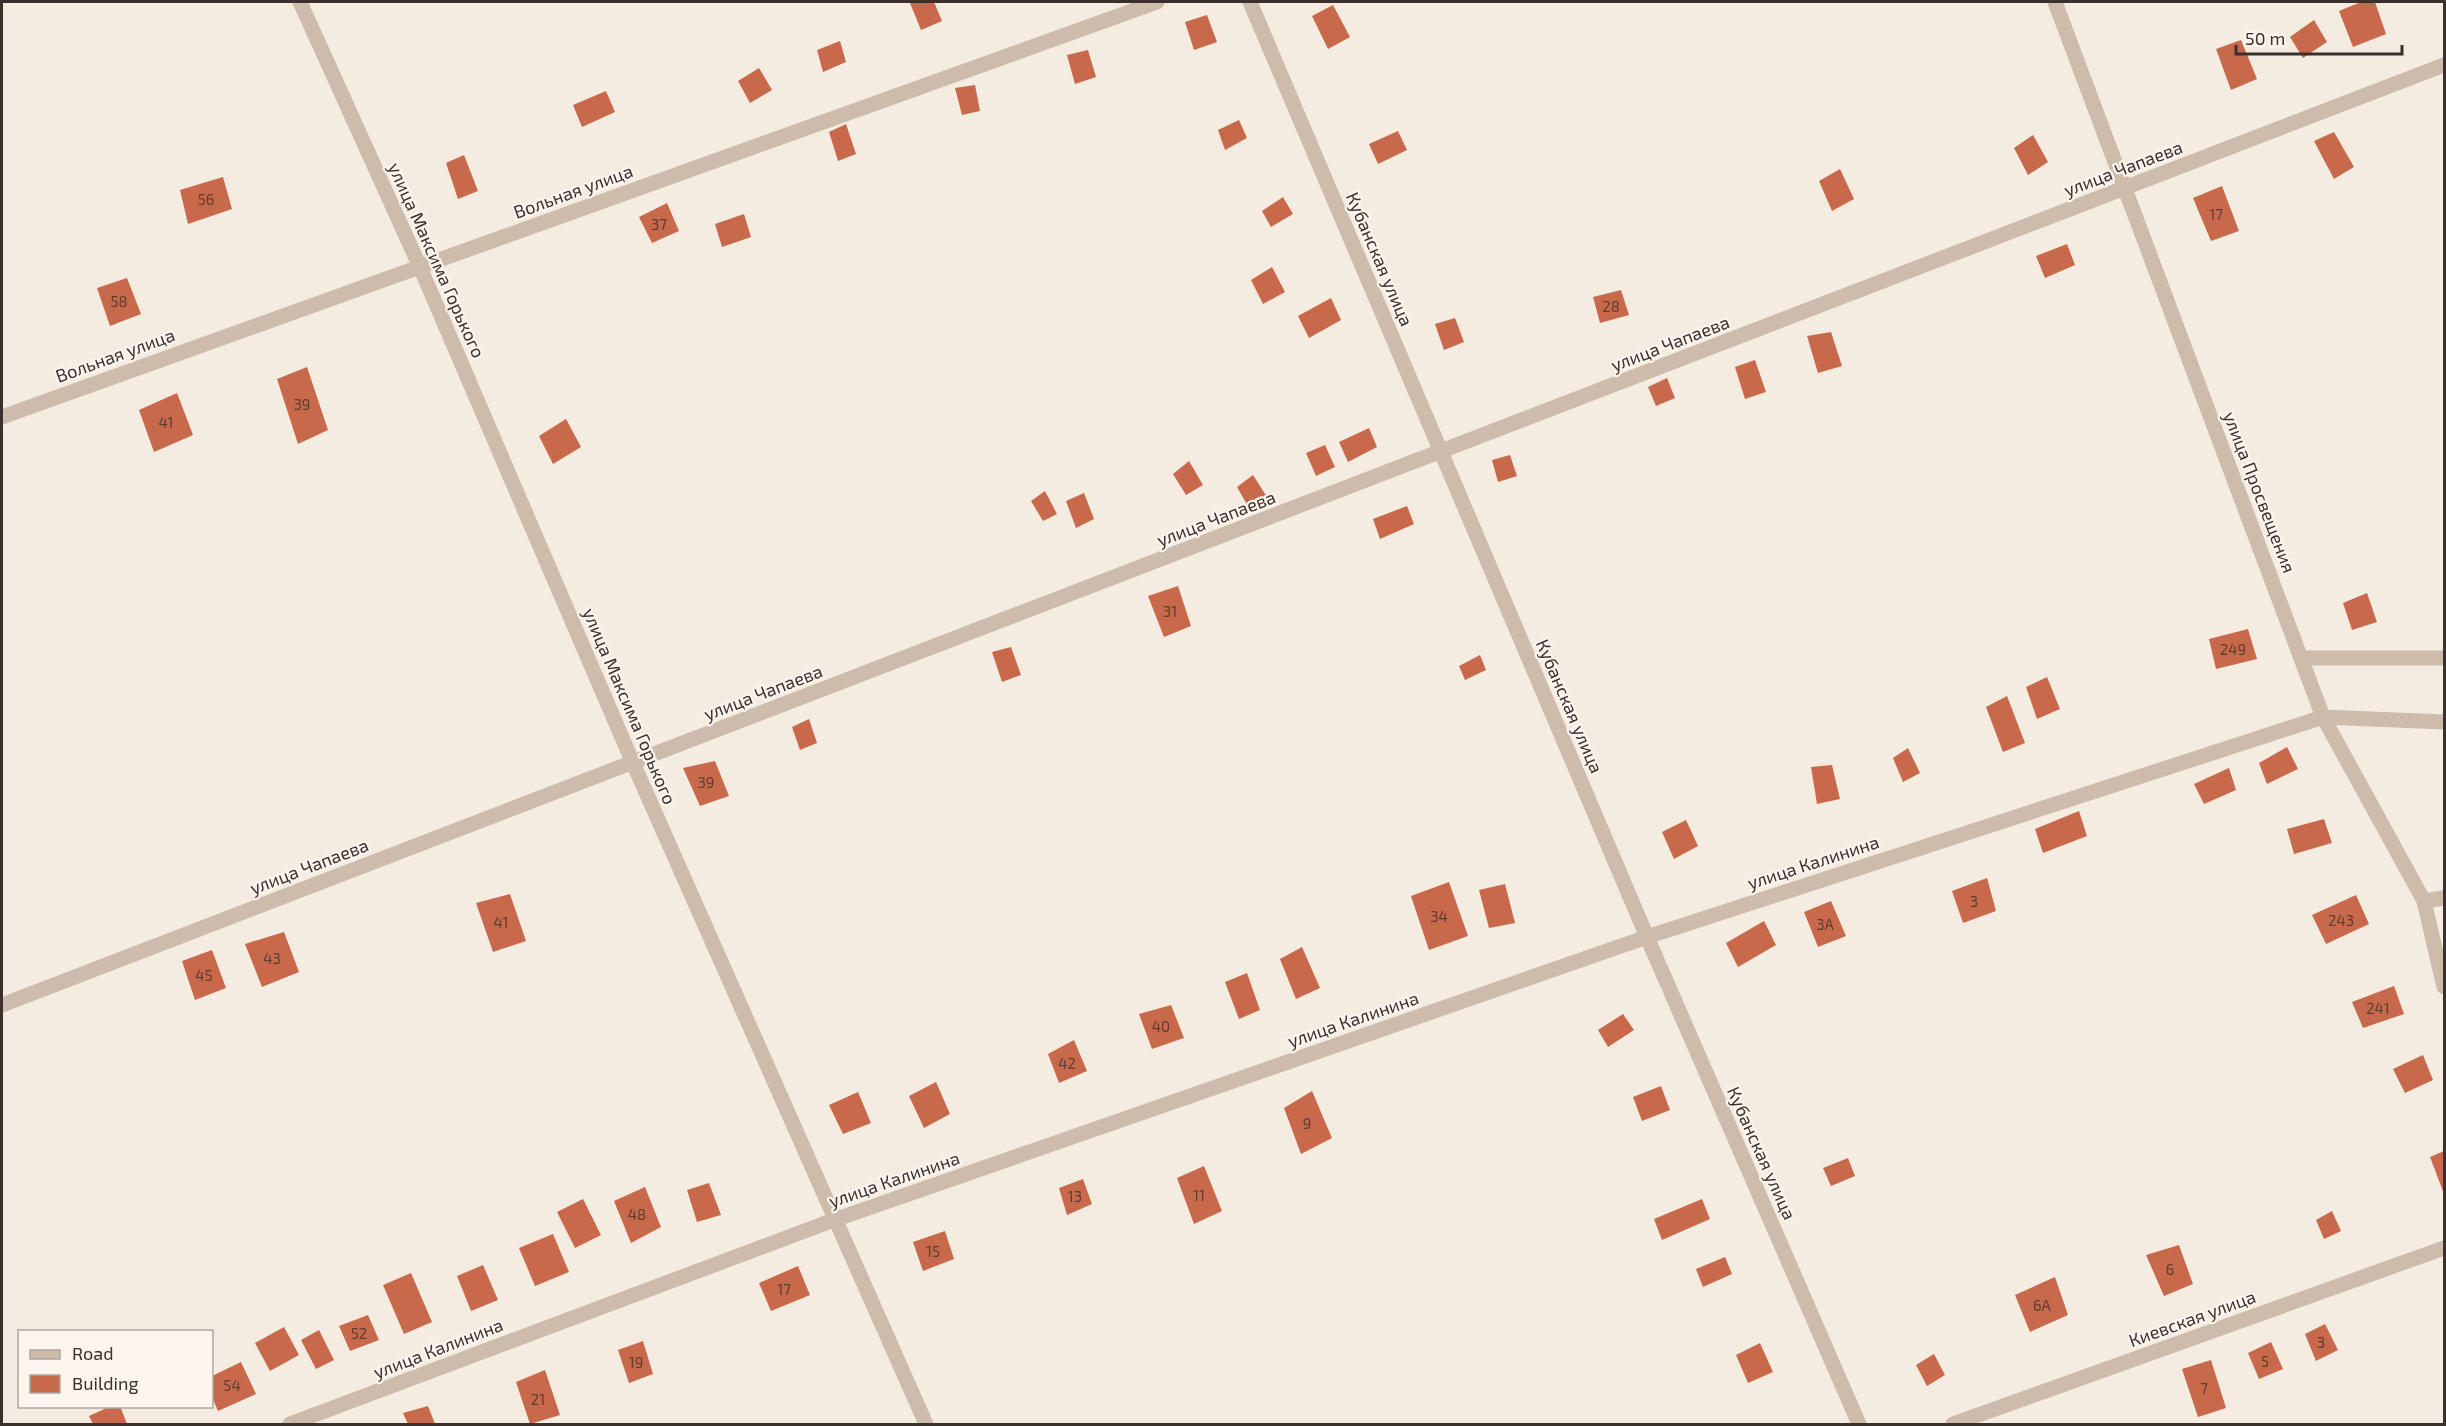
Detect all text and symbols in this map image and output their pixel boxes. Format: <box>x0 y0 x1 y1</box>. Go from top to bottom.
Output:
scale bar <box>2236 18 2402 56</box>
text: 50 m <box>2245 27 2285 49</box>
street label: улица Чапаева <box>2061 135 2185 201</box>
street label: улица Максима Горького <box>384 159 490 361</box>
street label: Вольная улица <box>510 159 636 223</box>
street label: Кубанская улица <box>1342 189 1418 329</box>
house number: 56 <box>198 190 214 208</box>
house number: 17 <box>2209 205 2223 223</box>
house number: 37 <box>651 215 667 233</box>
house number: 58 <box>110 292 128 310</box>
house number: 28 <box>1602 297 1620 315</box>
street label: улица Чапаева <box>1608 310 1732 376</box>
street label: Вольная улица <box>52 323 178 387</box>
house number: 39 <box>294 395 310 413</box>
street label: улица Просвещения <box>2219 408 2301 576</box>
house number: 41 <box>158 413 174 431</box>
street label: улица Чапаева <box>1154 485 1278 551</box>
house number: 31 <box>1163 602 1177 620</box>
street label: улица Максима Горького <box>579 604 681 808</box>
street label: Кубанская улица <box>1532 636 1608 776</box>
house number: 249 <box>2220 640 2246 658</box>
street label: улица Чапаева <box>701 659 825 725</box>
house number: 39 <box>698 773 714 791</box>
street label: улица Калинина <box>1744 830 1882 894</box>
street label: улица Чапаева <box>247 833 371 899</box>
house number: 3 <box>1970 892 1978 910</box>
house number: 34 <box>1430 907 1448 925</box>
house number: 243 <box>2328 911 2354 929</box>
house number: 41 <box>493 913 509 931</box>
house number: 3А <box>1816 915 1835 933</box>
house number: 43 <box>263 949 281 967</box>
house number: 45 <box>195 966 213 984</box>
street label: улица Калинина <box>1285 986 1421 1052</box>
house number: 241 <box>2366 999 2390 1017</box>
house number: 40 <box>1152 1017 1170 1035</box>
house number: 42 <box>1058 1054 1076 1072</box>
street label: Кубанская улица <box>1723 1083 1801 1223</box>
house number: 9 <box>1303 1114 1311 1132</box>
street label: улица Калинина <box>826 1146 962 1212</box>
house number: 11 <box>1193 1186 1205 1204</box>
house number: 13 <box>1068 1187 1082 1205</box>
house number: 48 <box>628 1205 646 1223</box>
house number: 15 <box>926 1242 940 1260</box>
house number: 6 <box>2166 1260 2174 1278</box>
house number: 17 <box>777 1280 791 1298</box>
street label: Киевская улица <box>2125 1285 2259 1351</box>
house number: 6А <box>2033 1296 2052 1314</box>
street label: улица Калинина <box>370 1313 506 1383</box>
house number: 52 <box>351 1324 367 1342</box>
legend <box>18 1330 213 1408</box>
house number: 3 <box>2317 1333 2325 1351</box>
text: Road <box>72 1342 113 1364</box>
house number: 5 <box>2261 1352 2269 1370</box>
house number: 19 <box>629 1353 643 1371</box>
text: Building <box>72 1372 139 1394</box>
house number: 54 <box>223 1376 241 1394</box>
house number: 7 <box>2200 1379 2208 1397</box>
house number: 21 <box>531 1390 545 1408</box>

